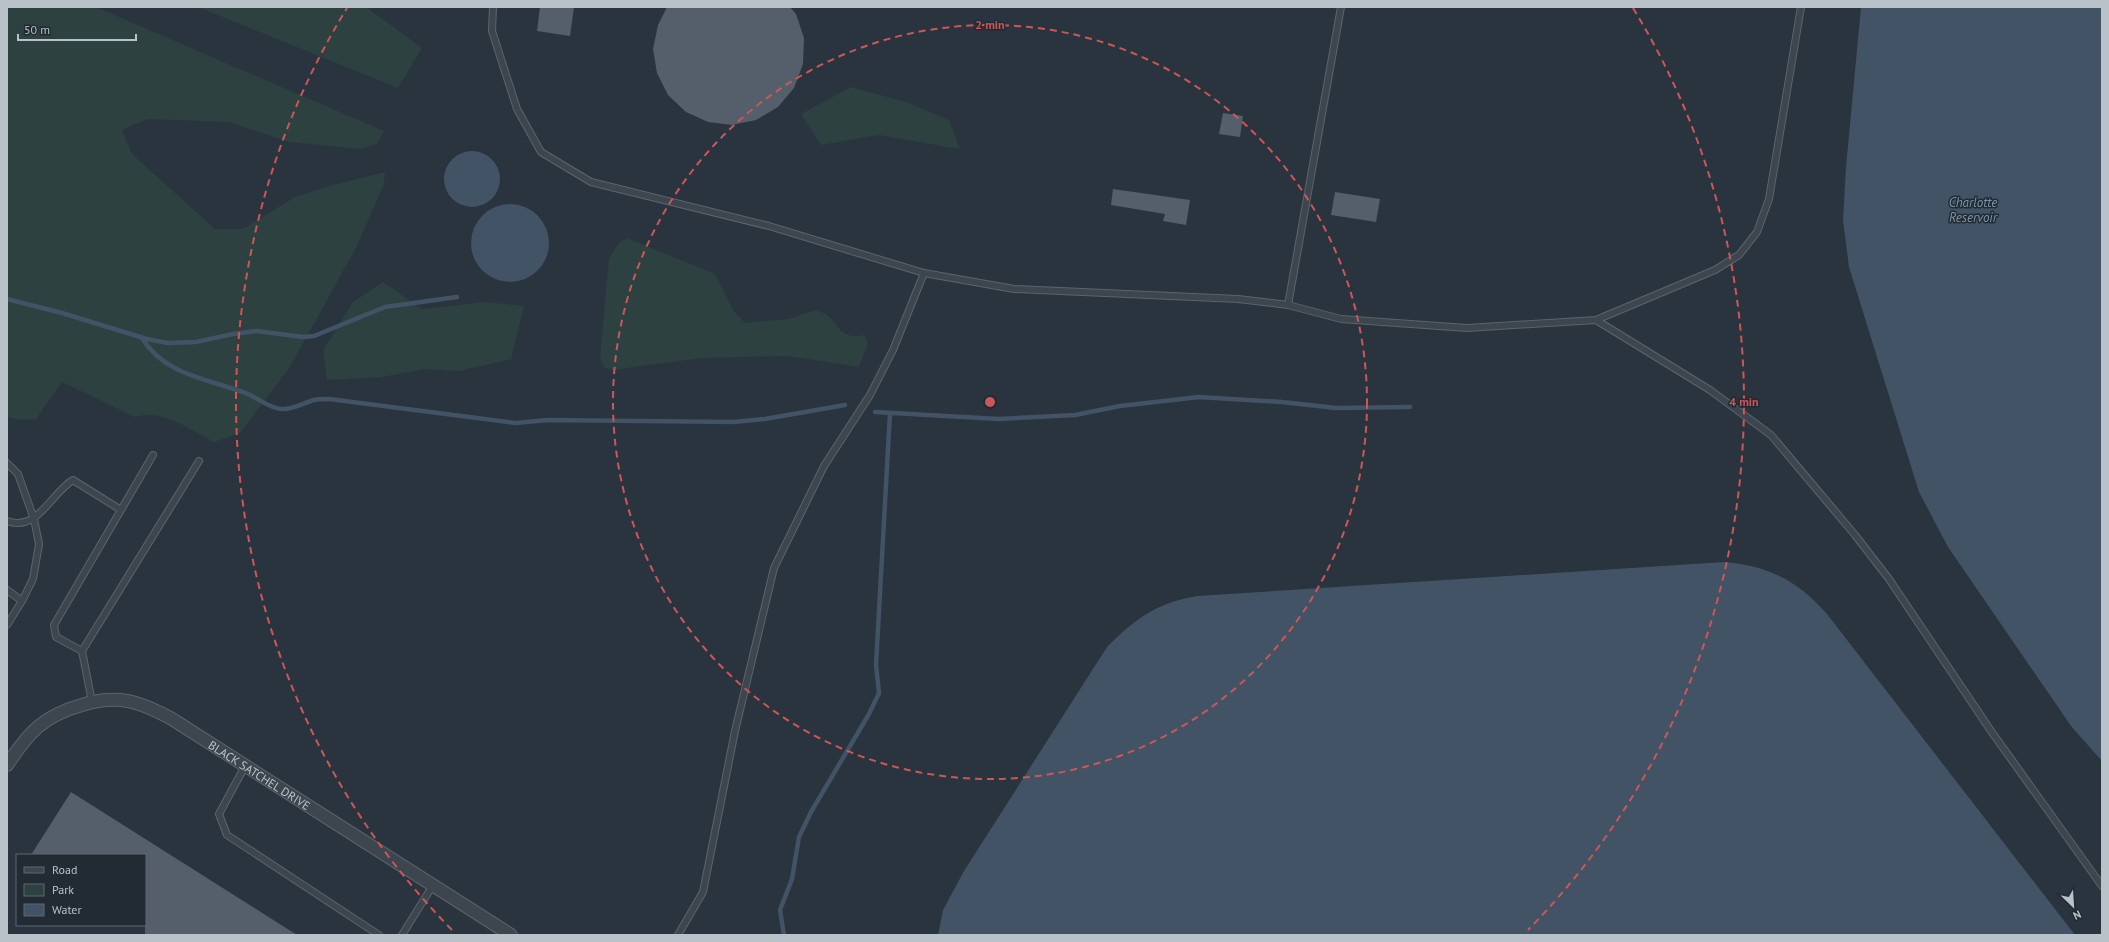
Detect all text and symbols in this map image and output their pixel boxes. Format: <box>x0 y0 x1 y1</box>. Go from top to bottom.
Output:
scale bar <box>18 16 136 42</box>
text: 2 min <box>975 17 1005 32</box>
text: 50 m <box>24 22 50 37</box>
water label: Charlotte Reservoir <box>1949 194 1998 226</box>
text: 4 min <box>1729 394 1759 409</box>
centre of rings <box>983 395 997 409</box>
street label: BLACK SATCHEL DRIVE <box>206 737 313 813</box>
legend <box>16 854 146 926</box>
text: Road <box>52 862 77 877</box>
text: Park <box>52 882 74 897</box>
north arrow <box>2053 886 2093 926</box>
text: Water <box>52 902 82 917</box>
text: N <box>2071 907 2083 923</box>

